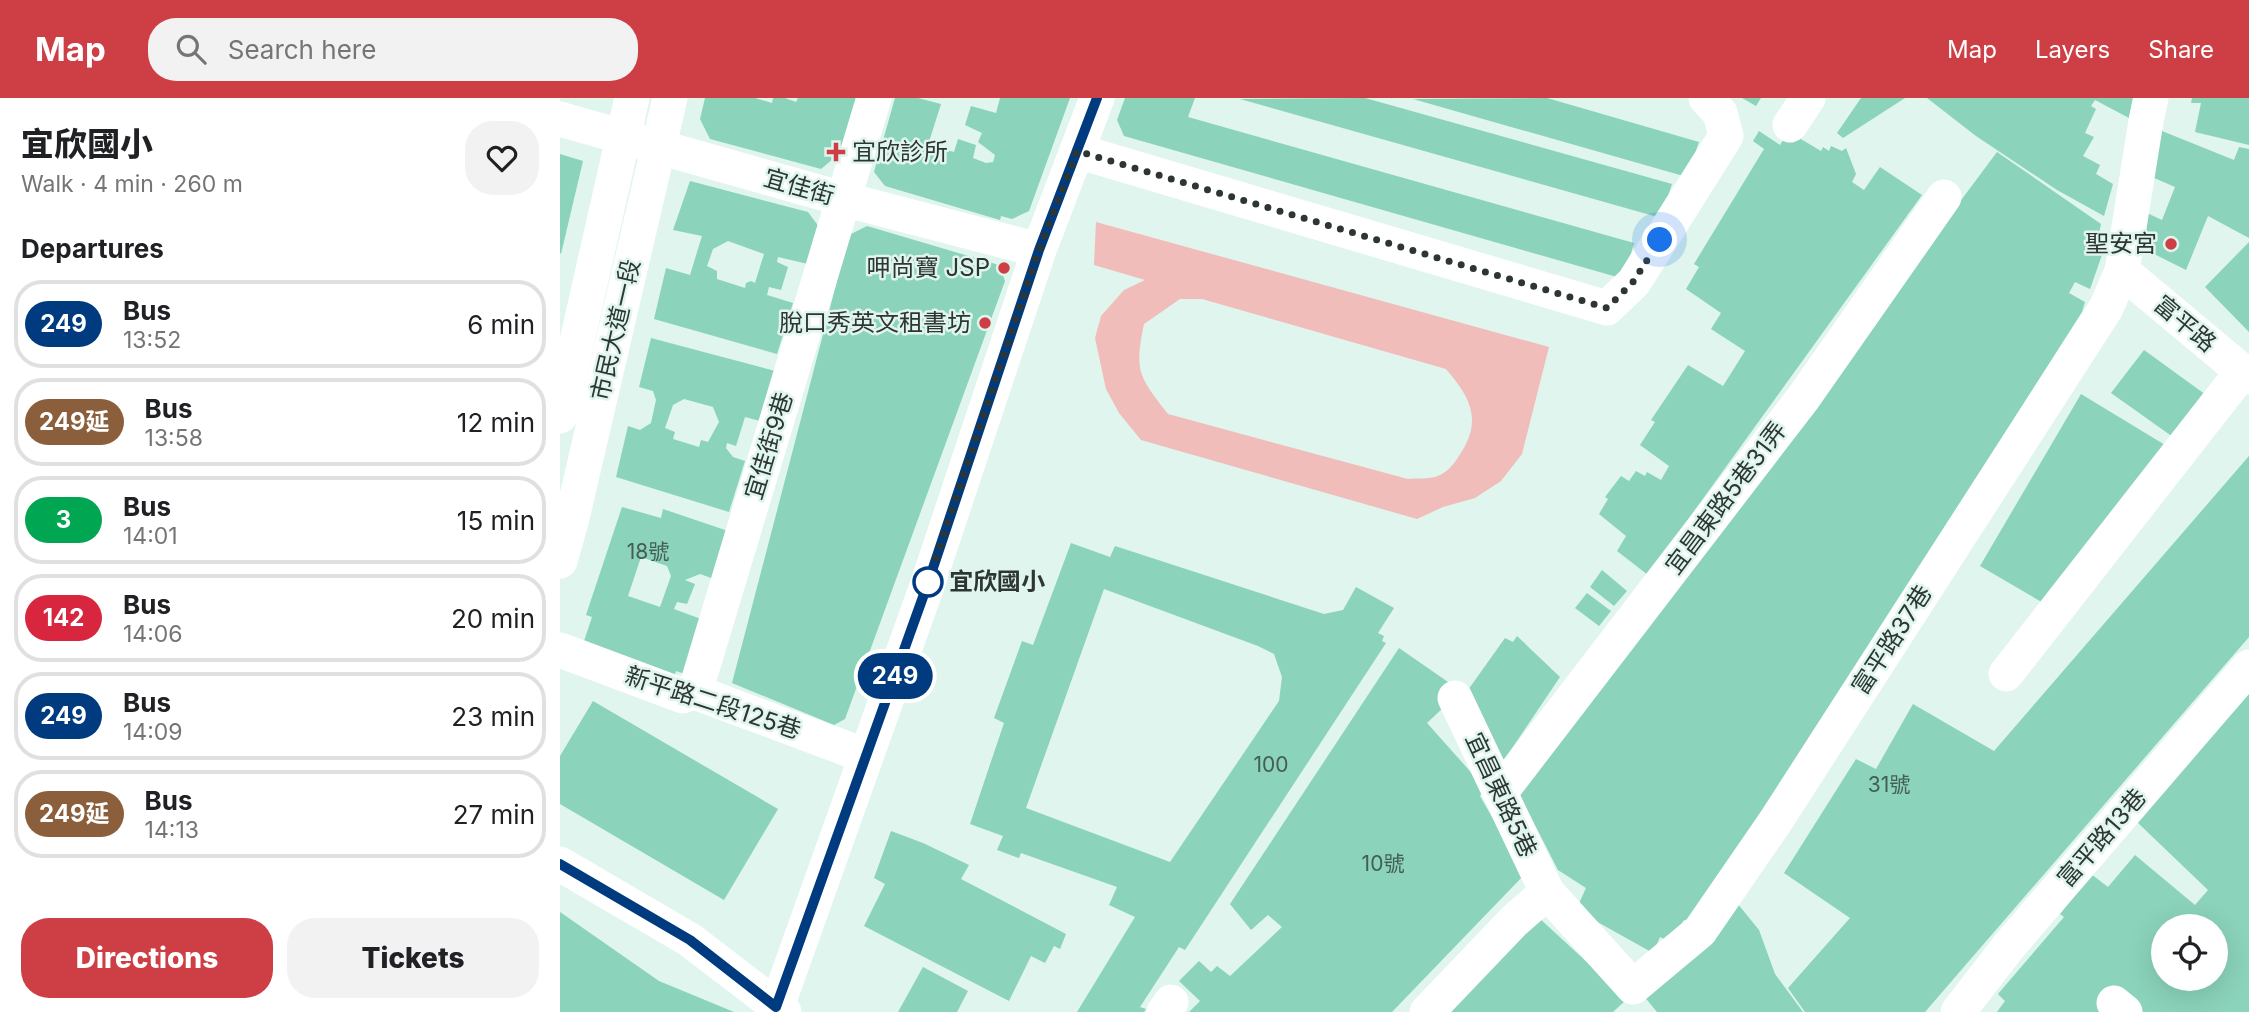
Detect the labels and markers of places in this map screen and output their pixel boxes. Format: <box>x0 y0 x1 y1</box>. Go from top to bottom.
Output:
place label: 宜欣診所 <box>852 137 948 166</box>
marker: 宜欣診所 <box>826 142 846 162</box>
place label: 聖安宮 <box>2085 229 2157 258</box>
marker: 聖安宮 <box>2163 236 2179 252</box>
place label: 呷尚寶 JSP <box>867 253 990 282</box>
marker: 呷尚寶 JSP <box>996 260 1012 276</box>
place label: 脫口秀英文租書坊 <box>779 308 971 337</box>
marker: 脫口秀英文租書坊 <box>977 315 993 331</box>
marker: 宜欣國小 <box>913 567 943 597</box>
place label: 宜欣國小 <box>949 567 1045 596</box>

